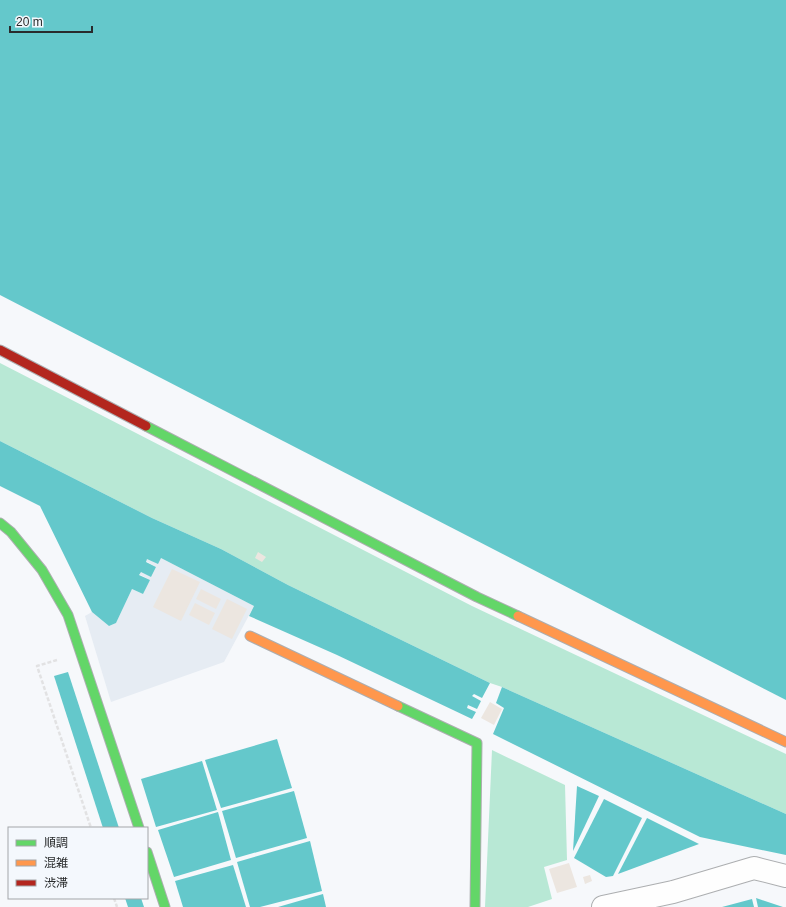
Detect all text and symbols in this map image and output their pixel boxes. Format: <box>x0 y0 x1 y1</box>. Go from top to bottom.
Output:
scale bar <box>10 8 92 34</box>
text: 20 m <box>16 15 43 29</box>
legend <box>8 827 148 899</box>
text: 順調 <box>44 836 68 850</box>
text: 混雑 <box>44 856 68 870</box>
text: 渋滞 <box>44 876 68 890</box>

